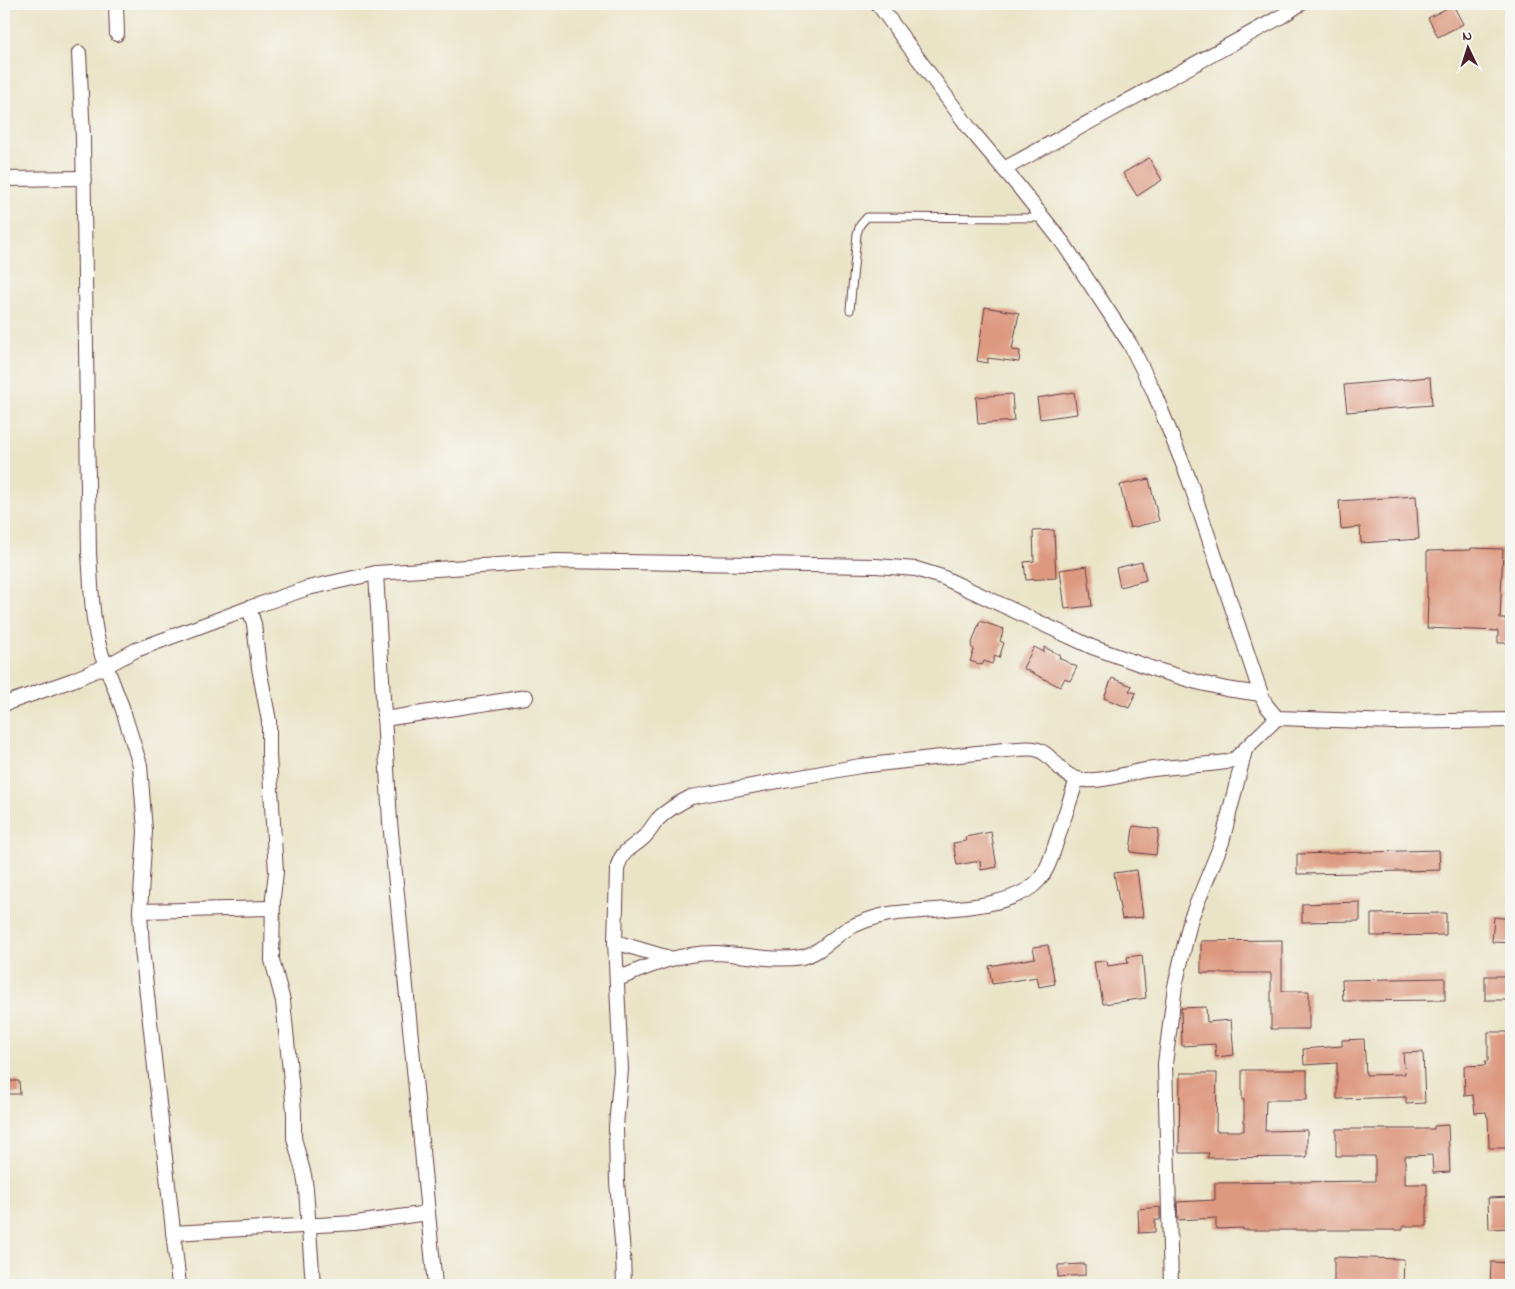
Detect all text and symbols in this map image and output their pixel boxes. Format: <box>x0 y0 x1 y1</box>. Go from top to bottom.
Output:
north arrow <box>1442 22 1492 72</box>
text: N <box>1462 26 1473 47</box>

